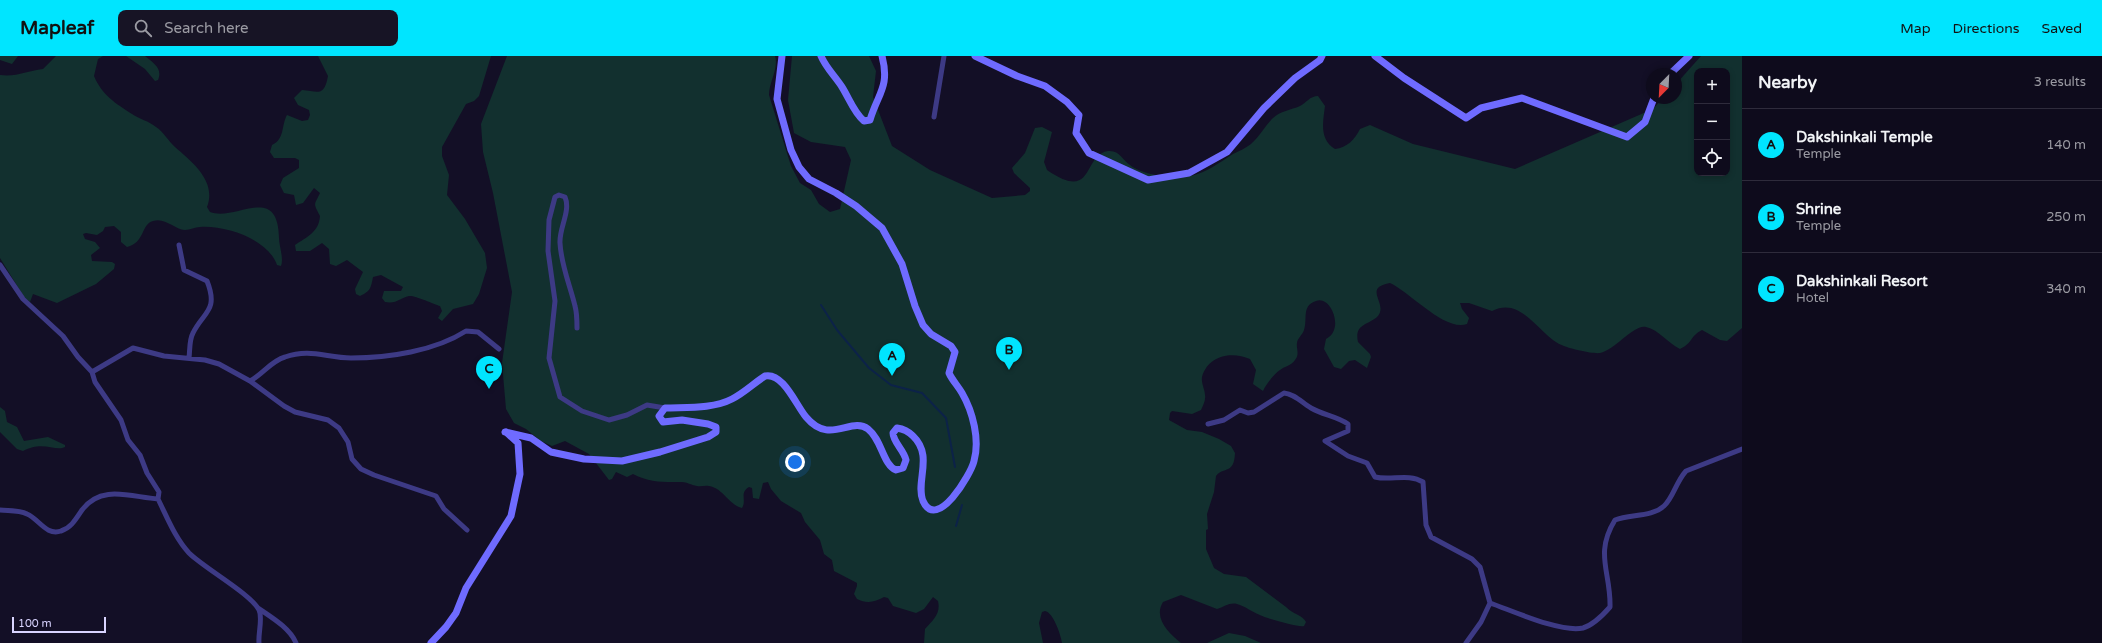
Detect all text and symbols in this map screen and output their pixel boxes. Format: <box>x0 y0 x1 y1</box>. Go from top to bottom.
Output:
search box <box>118 10 398 46</box>
text: Mapleaf <box>20 17 94 39</box>
icon: search <box>132 17 154 39</box>
text: Search here <box>164 19 249 37</box>
text: Map <box>1900 20 1931 37</box>
text: Directions <box>1953 20 2020 37</box>
text: Saved <box>2042 20 2082 37</box>
north arrow <box>1646 68 1682 104</box>
map controls <box>1694 68 1730 176</box>
button: + <box>1694 68 1730 104</box>
text: Nearby <box>1758 72 1817 93</box>
text: 3 results <box>2034 74 2086 90</box>
button: − <box>1694 104 1730 140</box>
text: Dakshinkali Temple <box>1796 128 1933 146</box>
text: A <box>1766 137 1776 153</box>
text: 140 m <box>2046 137 2086 153</box>
button: locate <box>1694 140 1730 176</box>
text: Temple <box>1796 146 1841 162</box>
text: Shrine <box>1796 200 1841 218</box>
text: B <box>1766 209 1776 225</box>
text: 250 m <box>2046 209 2086 225</box>
text: Temple <box>1796 218 1841 234</box>
text: Dakshinkali Resort <box>1796 272 1928 290</box>
text: C <box>1766 281 1776 297</box>
text: 340 m <box>2046 281 2086 297</box>
text: Hotel <box>1796 290 1829 306</box>
pin: B <box>996 337 1022 370</box>
pin: A <box>879 343 905 376</box>
pin: C <box>476 356 502 389</box>
your location <box>785 452 805 472</box>
scale bar <box>12 615 106 634</box>
text: 100 m <box>18 617 52 630</box>

